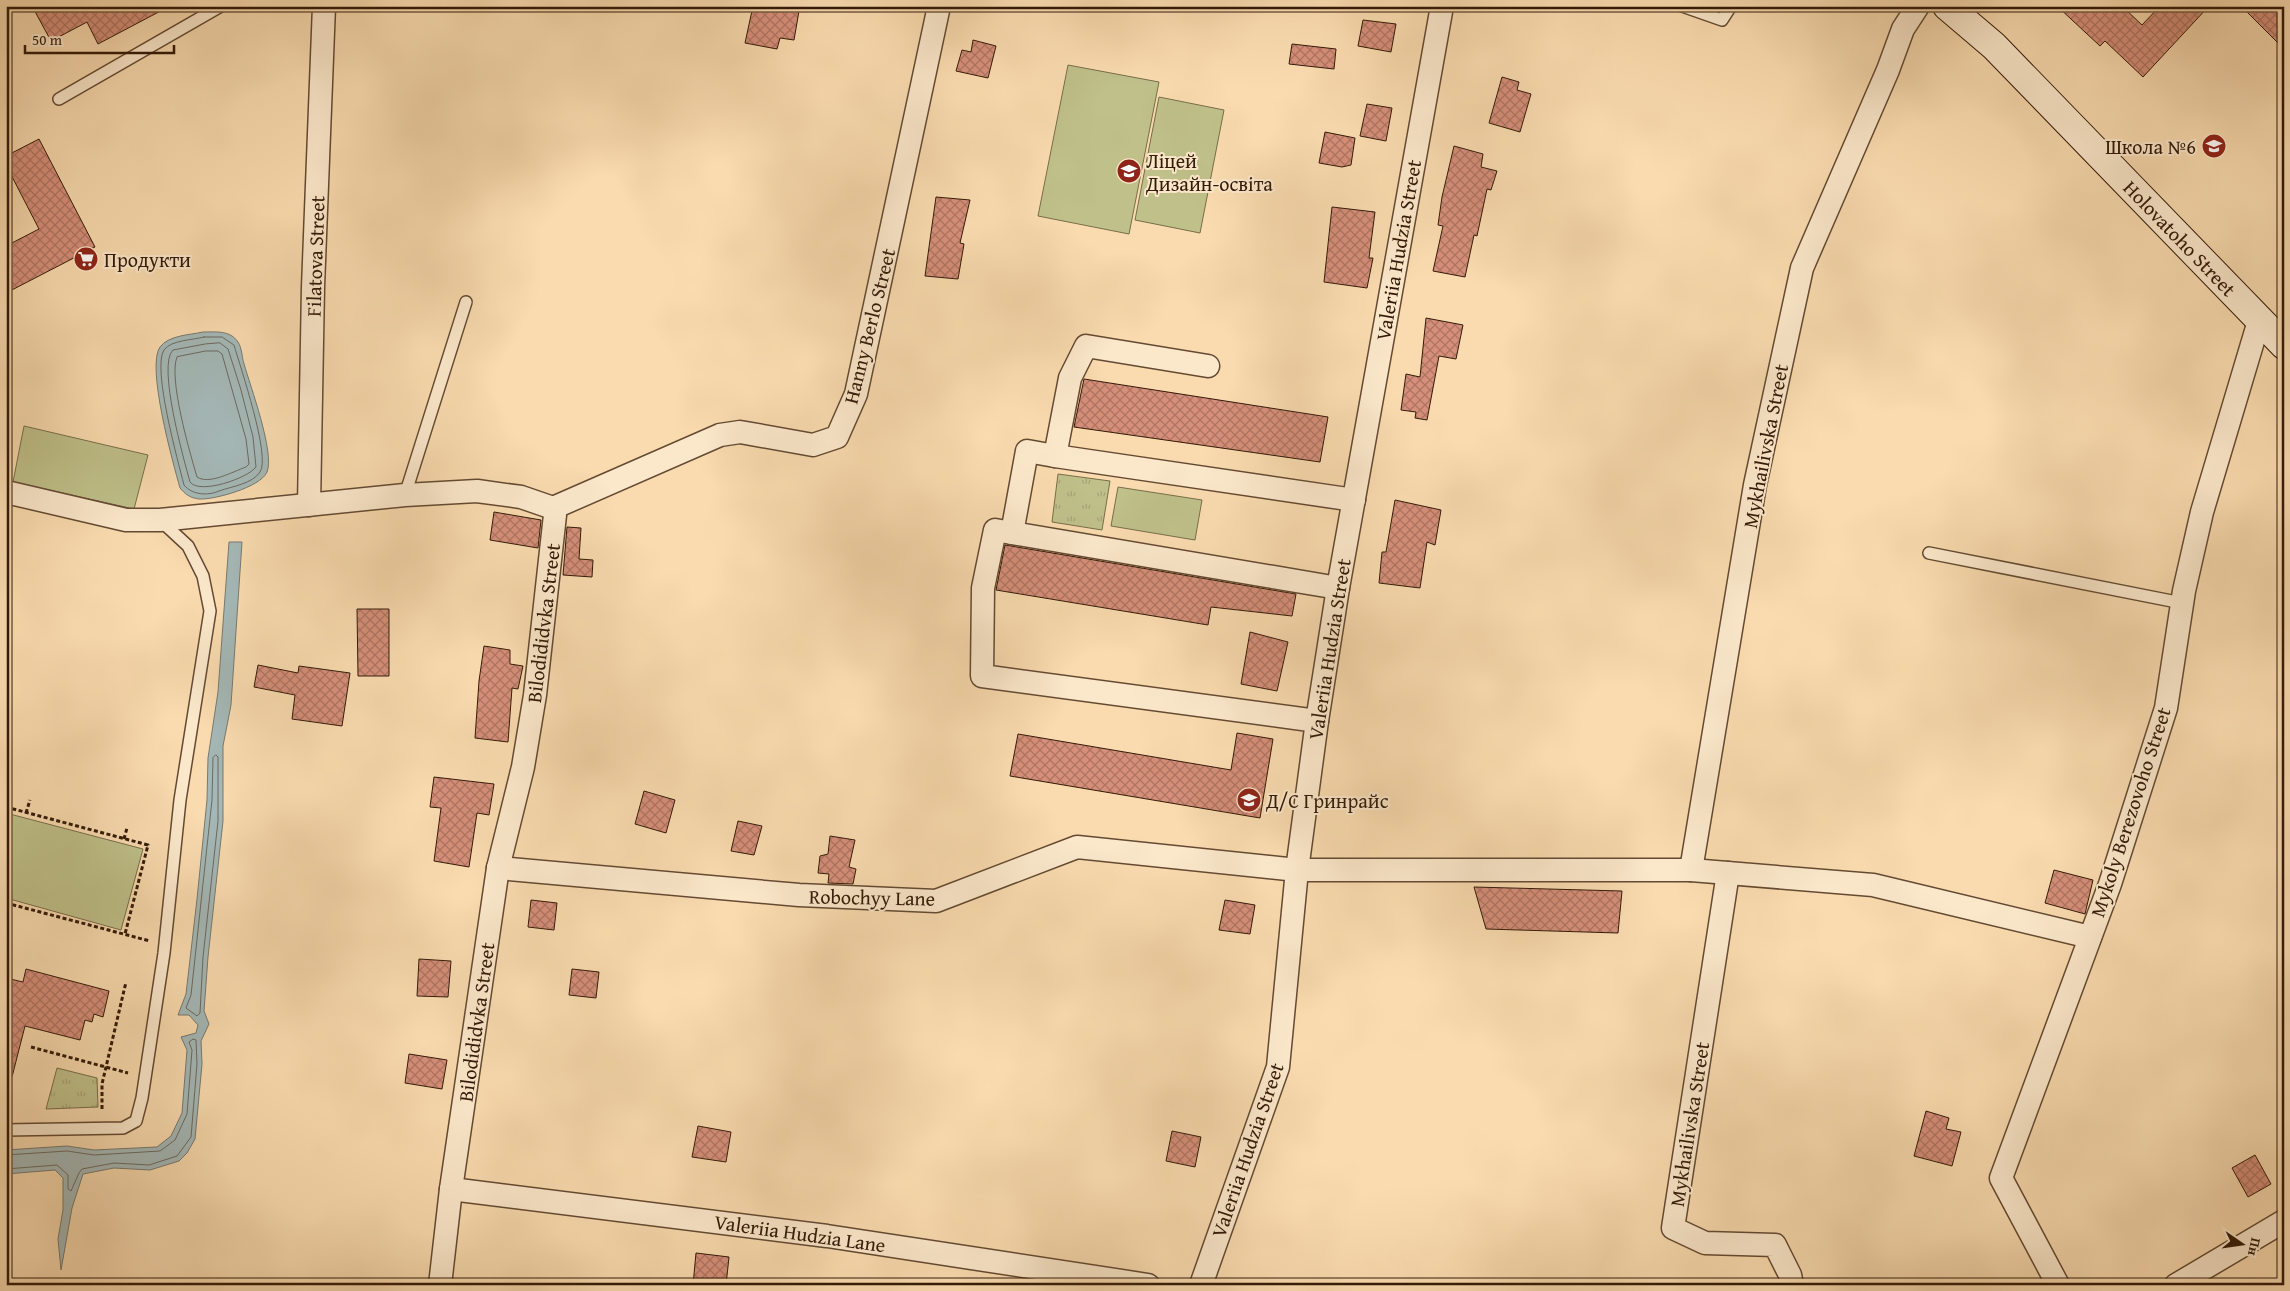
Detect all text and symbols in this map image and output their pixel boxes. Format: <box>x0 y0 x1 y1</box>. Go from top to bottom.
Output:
scale bar <box>25 22 174 54</box>
text: 50 m <box>32 29 63 50</box>
place label: Школа №6 <box>2105 132 2196 161</box>
school or university icon: Школа №6 <box>2201 133 2227 159</box>
place label: Ліцей Дизайн-освіта <box>1145 146 1273 198</box>
street label: Valeriia Hudzia Street <box>1368 157 1428 343</box>
school or university icon: Ліцей Дизайн-освіта <box>1116 158 1142 184</box>
street label: Holovatoho Street <box>2117 173 2243 303</box>
street label: Filatova Street <box>298 195 332 317</box>
place label: Продукти <box>104 245 191 274</box>
street label: Hanny Berlo Street <box>836 245 902 407</box>
supermarket icon: Продукти <box>73 246 99 272</box>
street label: Mykhailivska Street <box>1735 361 1795 531</box>
street label: Bilodididvka Street <box>519 542 567 704</box>
street label: Valeriia Hudzia Street <box>1300 556 1358 742</box>
street label: Mykoly Berezovoho Street <box>2082 703 2178 921</box>
place label: Д/С Гринрайс <box>1265 786 1389 815</box>
school or university icon: Д/С Гринрайс <box>1236 787 1262 813</box>
street label: Robochyy Lane <box>809 881 935 913</box>
street label: Bilodididvka Street <box>450 940 502 1104</box>
street label: Mykhailivska Street <box>1662 1039 1716 1209</box>
street label: Valeriia Hudzia Street <box>1203 1059 1291 1241</box>
street label: Valeriia Hudzia Lane <box>713 1207 887 1259</box>
north arrow <box>2218 1218 2268 1268</box>
text: Пн <box>2243 1236 2266 1258</box>

